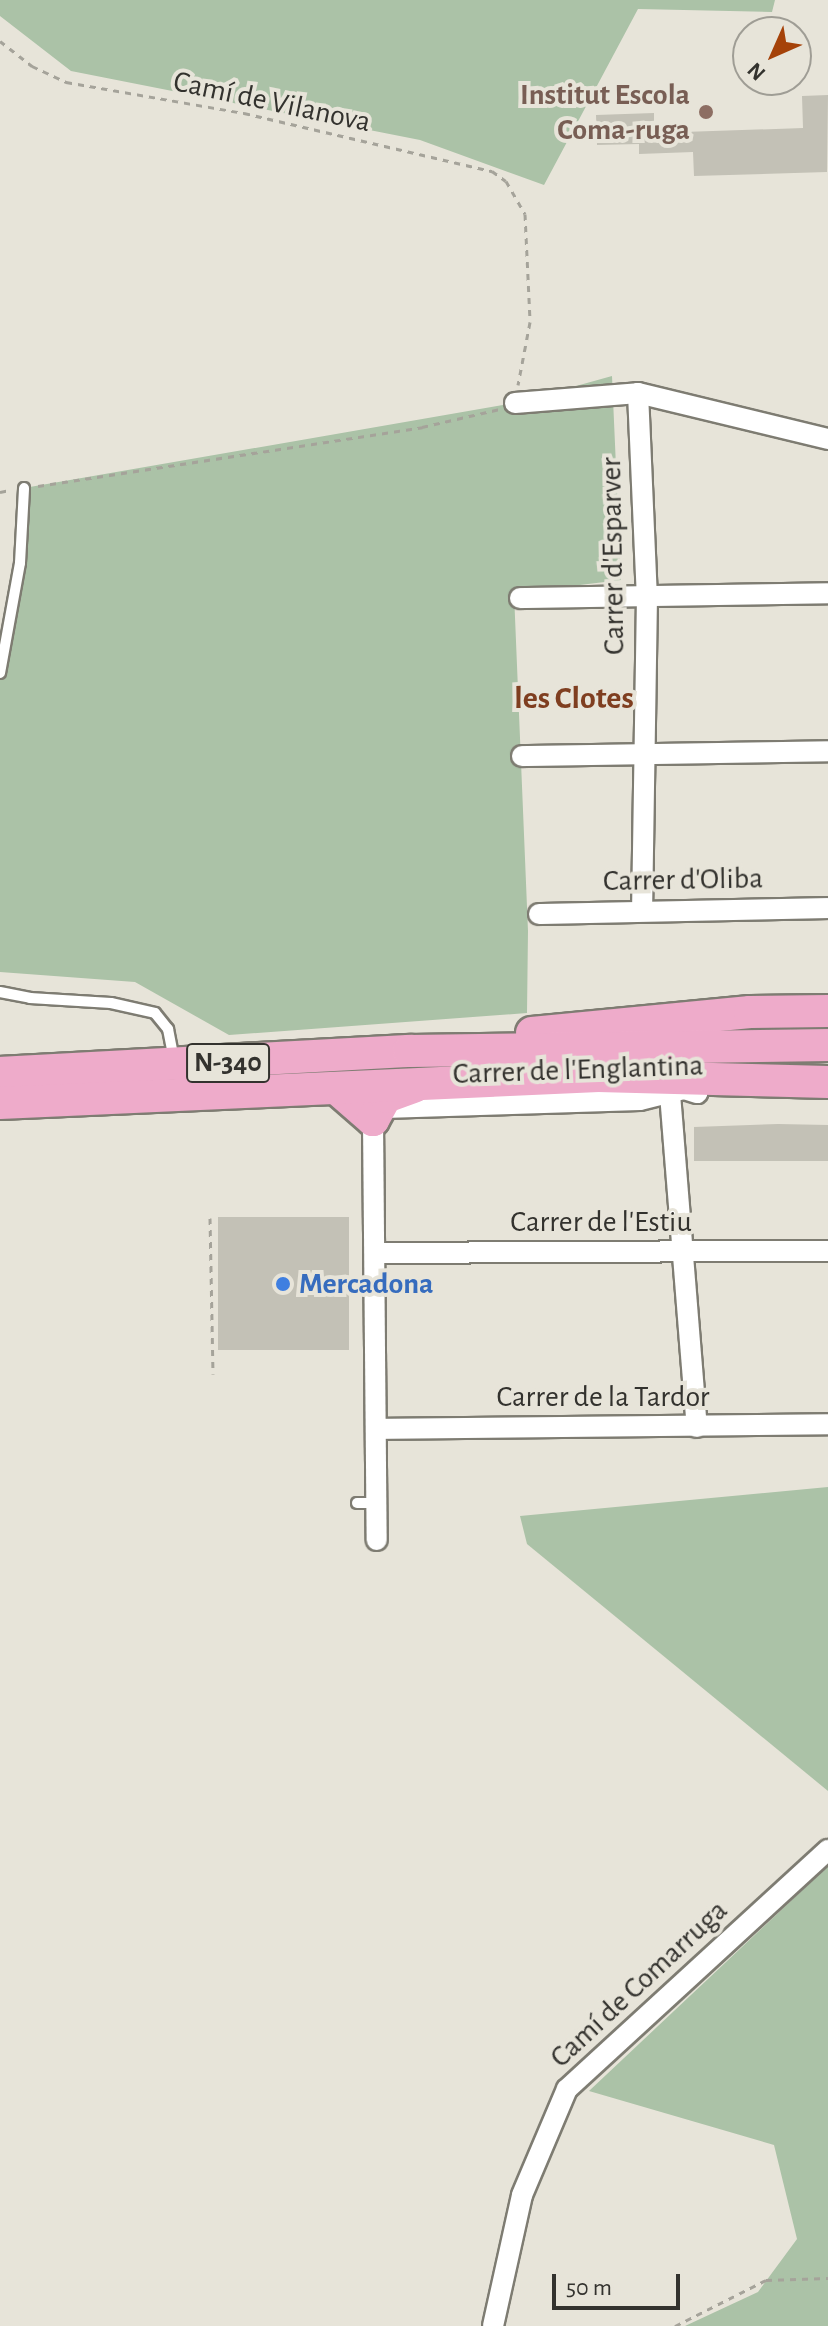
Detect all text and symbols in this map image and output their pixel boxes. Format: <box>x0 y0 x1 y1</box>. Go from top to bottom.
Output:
north arrow <box>732 16 812 96</box>
text: N <box>743 58 770 85</box>
street label: Camí de Vilanova <box>170 64 374 140</box>
place label: Institut Escola Coma-ruga <box>520 77 690 148</box>
marker: Institut Escola Coma-ruga <box>697 103 715 121</box>
street label: Carrer d'Esparver <box>593 457 633 655</box>
district label: les Clotes <box>514 679 634 717</box>
street label: Carrer d'Oliba <box>603 861 763 899</box>
road number: N-340 <box>186 1039 270 1087</box>
street label: Carrer de l'Englantina <box>452 1048 704 1092</box>
street label: Carrer de l'Estiu <box>510 1204 692 1240</box>
place label: Mercadona <box>299 1266 433 1302</box>
marker: Mercadona <box>274 1275 292 1293</box>
street label: Carrer de la Tardor <box>496 1379 710 1415</box>
street label: Camí de Comarruga <box>543 1893 735 2075</box>
scale bar <box>556 2258 684 2308</box>
text: 50 m <box>566 2276 612 2300</box>

